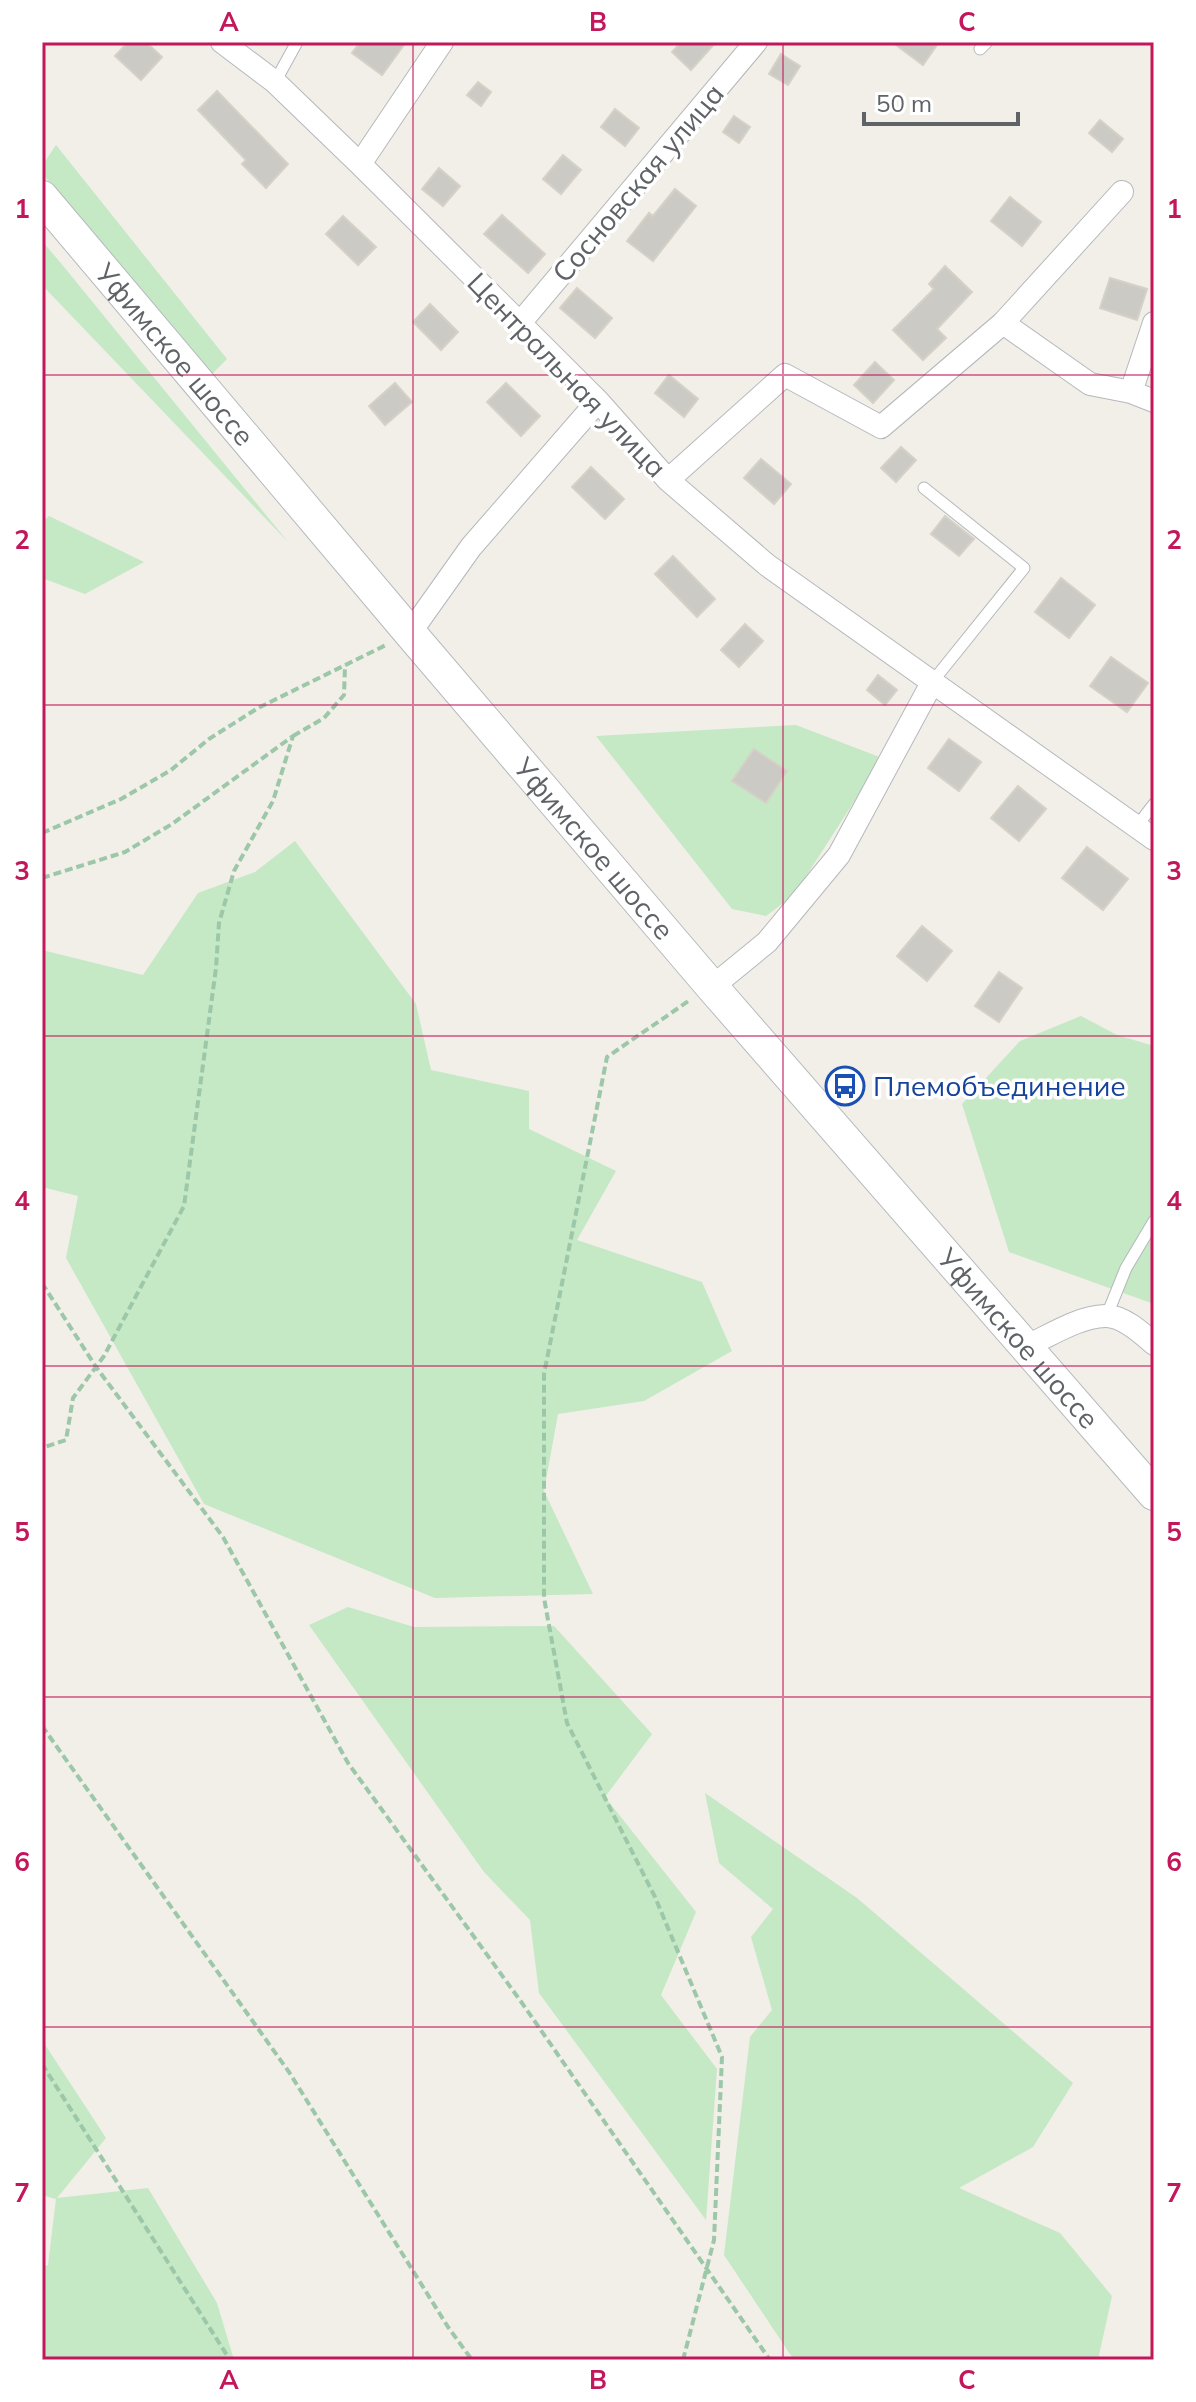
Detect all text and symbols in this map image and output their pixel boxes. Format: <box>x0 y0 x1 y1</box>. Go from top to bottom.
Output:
text: A <box>219 5 239 38</box>
text: B <box>589 5 607 38</box>
text: C <box>958 5 976 38</box>
street label: Сосновская улица <box>544 76 731 289</box>
scale bar <box>864 76 1018 126</box>
text: 50 m <box>876 88 932 118</box>
text: 1 <box>14 192 30 225</box>
text: 1 <box>1166 192 1182 225</box>
street label: Уфимское шоссе <box>88 255 262 453</box>
street label: Центральная улица <box>460 265 674 484</box>
text: 2 <box>14 523 30 556</box>
text: 2 <box>1166 523 1182 556</box>
street label: Уфимское шоссе <box>506 749 682 947</box>
text: 3 <box>14 854 30 887</box>
text: 3 <box>1166 854 1182 887</box>
bus stop icon: Племобъединение <box>824 1065 866 1107</box>
place label: Племобъединение <box>873 1068 1126 1103</box>
text: 4 <box>14 1184 30 1217</box>
text: 4 <box>1166 1184 1182 1217</box>
street label: Уфимское шоссе <box>930 1240 1107 1436</box>
text: 5 <box>14 1515 30 1548</box>
text: 5 <box>1166 1515 1182 1548</box>
text: 6 <box>14 1845 30 1878</box>
text: 6 <box>1166 1845 1182 1878</box>
text: 7 <box>14 2176 30 2209</box>
text: 7 <box>1166 2176 1182 2209</box>
text: A <box>219 2363 239 2396</box>
text: B <box>589 2363 607 2396</box>
text: C <box>958 2363 976 2396</box>

